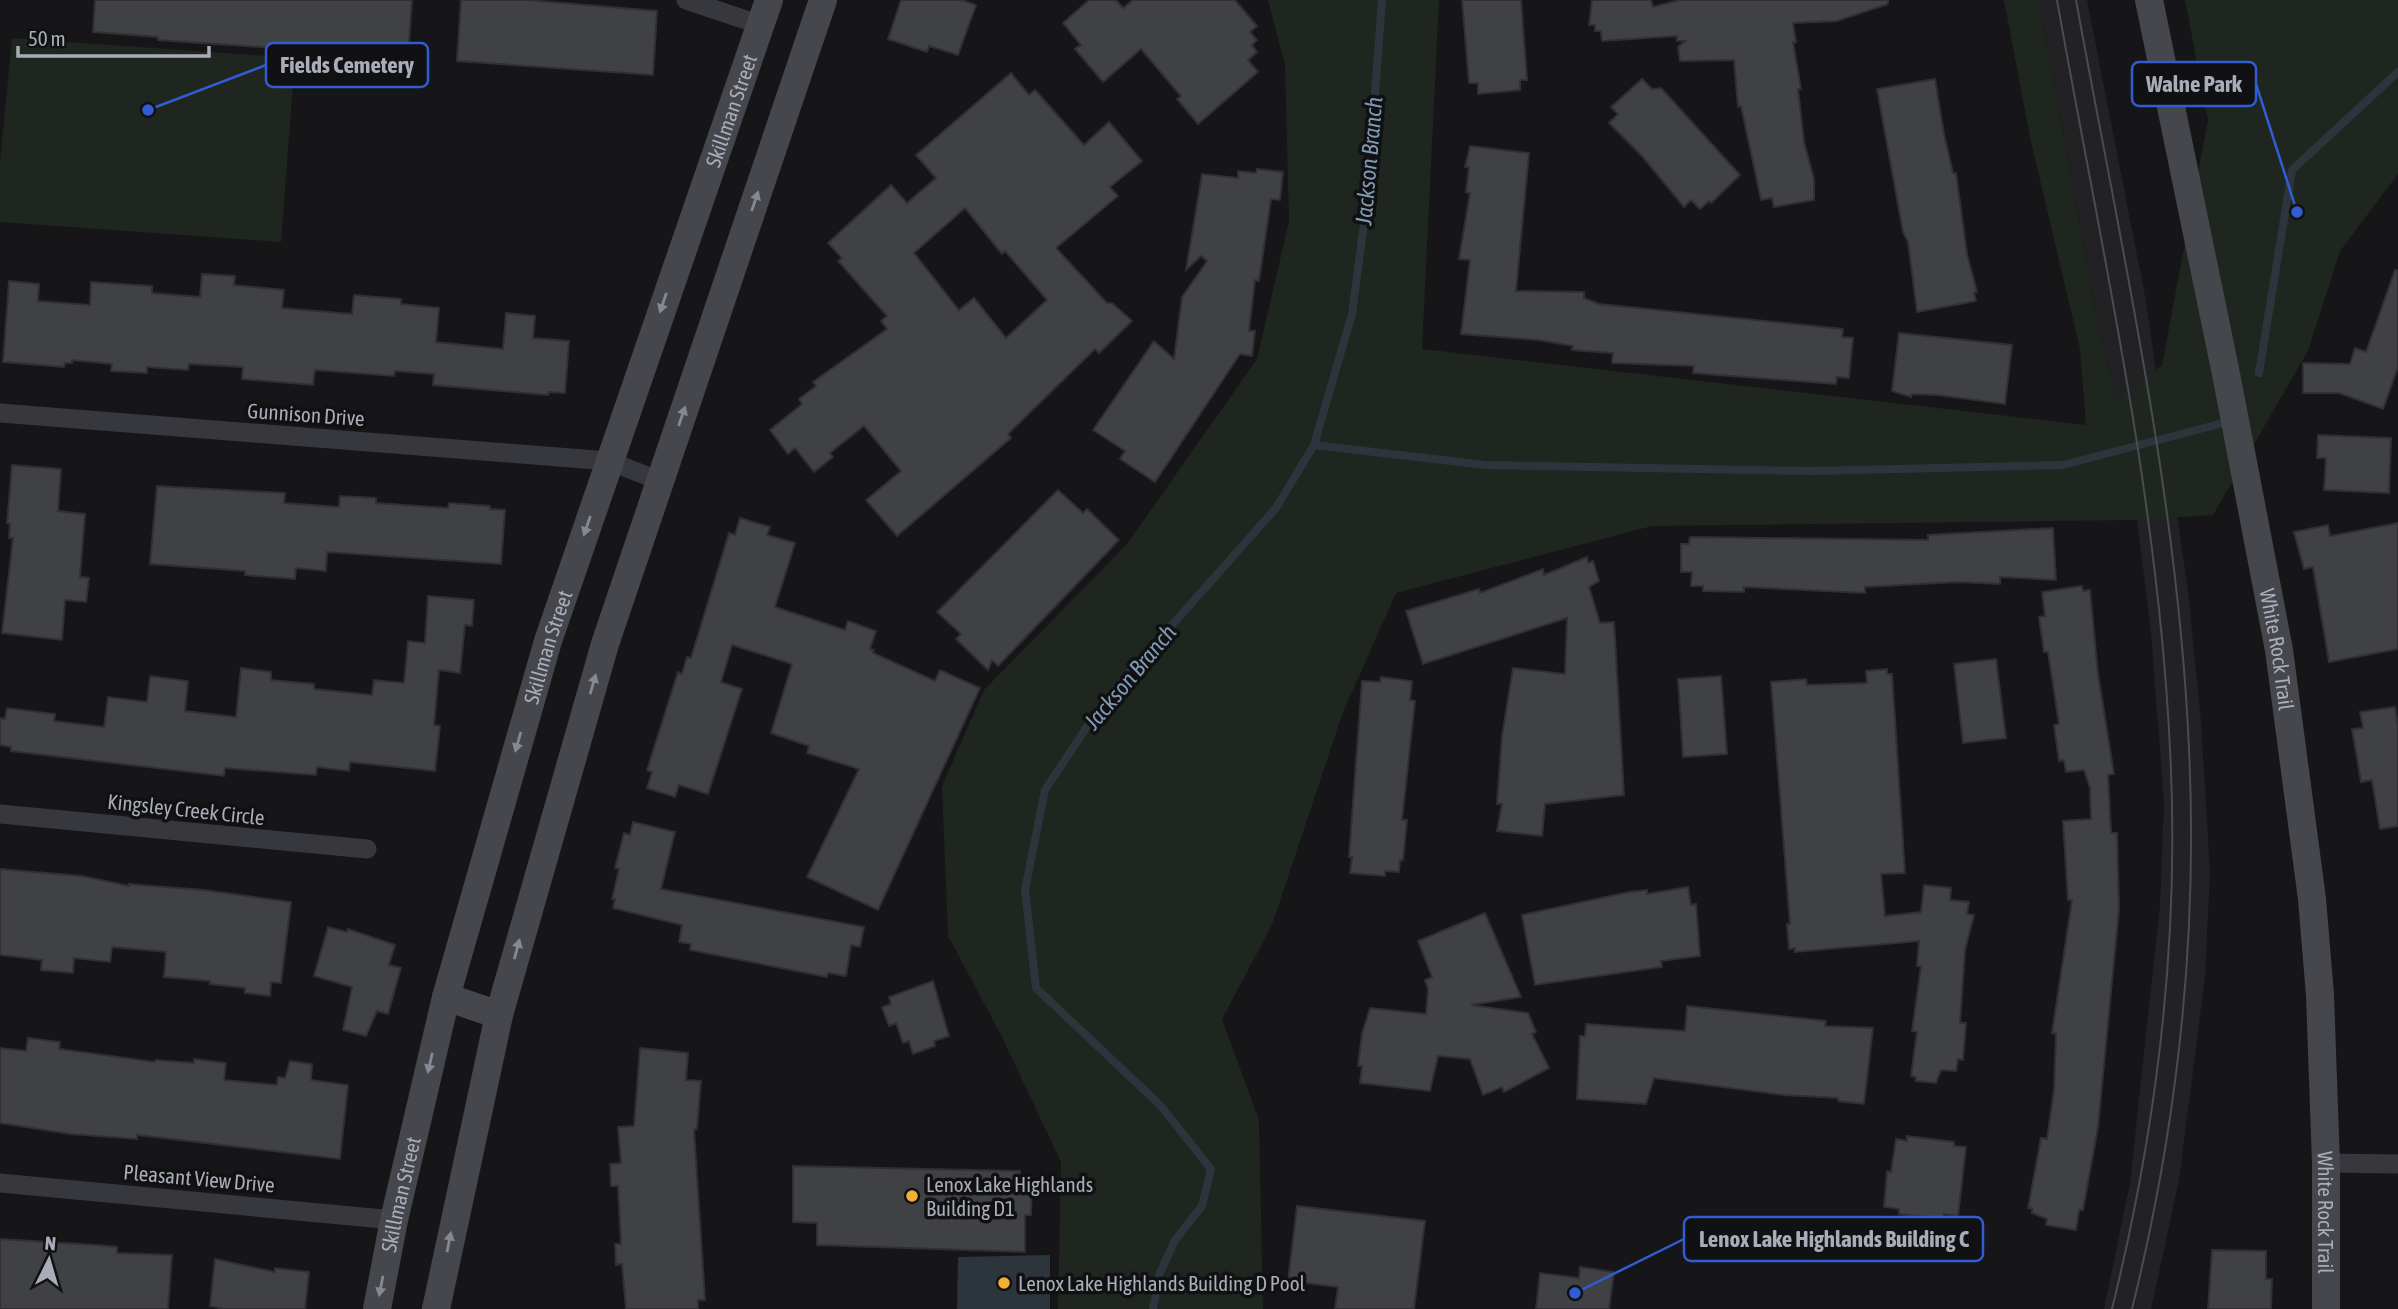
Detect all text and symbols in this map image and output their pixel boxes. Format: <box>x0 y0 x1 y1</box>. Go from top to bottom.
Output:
scale bar <box>18 14 208 58</box>
text: 50 m <box>28 26 66 50</box>
callout: Fields Cemetery <box>266 43 428 87</box>
street label: Skillman Street <box>700 51 761 170</box>
text: Fields Cemetery <box>280 52 414 78</box>
callout: Walne Park <box>2132 62 2256 106</box>
text: Walne Park <box>2145 71 2243 97</box>
water label: Jackson Branch <box>1350 96 1388 227</box>
one-way arrow <box>750 190 761 211</box>
one-way arrow <box>657 292 668 313</box>
street label: Gunnison Drive <box>247 398 365 430</box>
one-way arrow <box>677 405 688 426</box>
one-way arrow <box>581 515 592 536</box>
street label: Skillman Street <box>519 587 577 706</box>
street label: White Rock Trail <box>2255 587 2299 712</box>
water label: Jackson Branch <box>1078 619 1181 735</box>
one-way arrow <box>588 672 599 694</box>
one-way arrow <box>513 732 523 753</box>
street label: Kingsley Creek Circle <box>106 789 266 829</box>
one-way arrow <box>512 938 523 960</box>
one-way arrow <box>425 1053 436 1075</box>
street label: Skillman Street <box>376 1134 425 1254</box>
street label: White Rock Trail <box>2314 1151 2338 1274</box>
street label: Pleasant View Drive <box>122 1159 276 1197</box>
place label: Lenox Lake Highlands Building D1 <box>926 1172 1093 1220</box>
marker: Lenox Lake Highlands Building D1 <box>904 1188 920 1204</box>
callout: Lenox Lake Highlands Building C <box>1684 1217 1983 1261</box>
north arrow <box>14 1225 84 1295</box>
text: Lenox Lake Highlands Building C <box>1699 1226 1970 1252</box>
one-way arrow <box>444 1231 455 1253</box>
text: N <box>44 1232 57 1255</box>
place label: Lenox Lake Highlands Building D Pool <box>1018 1271 1306 1295</box>
one-way arrow <box>375 1275 386 1297</box>
marker: Lenox Lake Highlands Building D Pool <box>996 1275 1012 1291</box>

